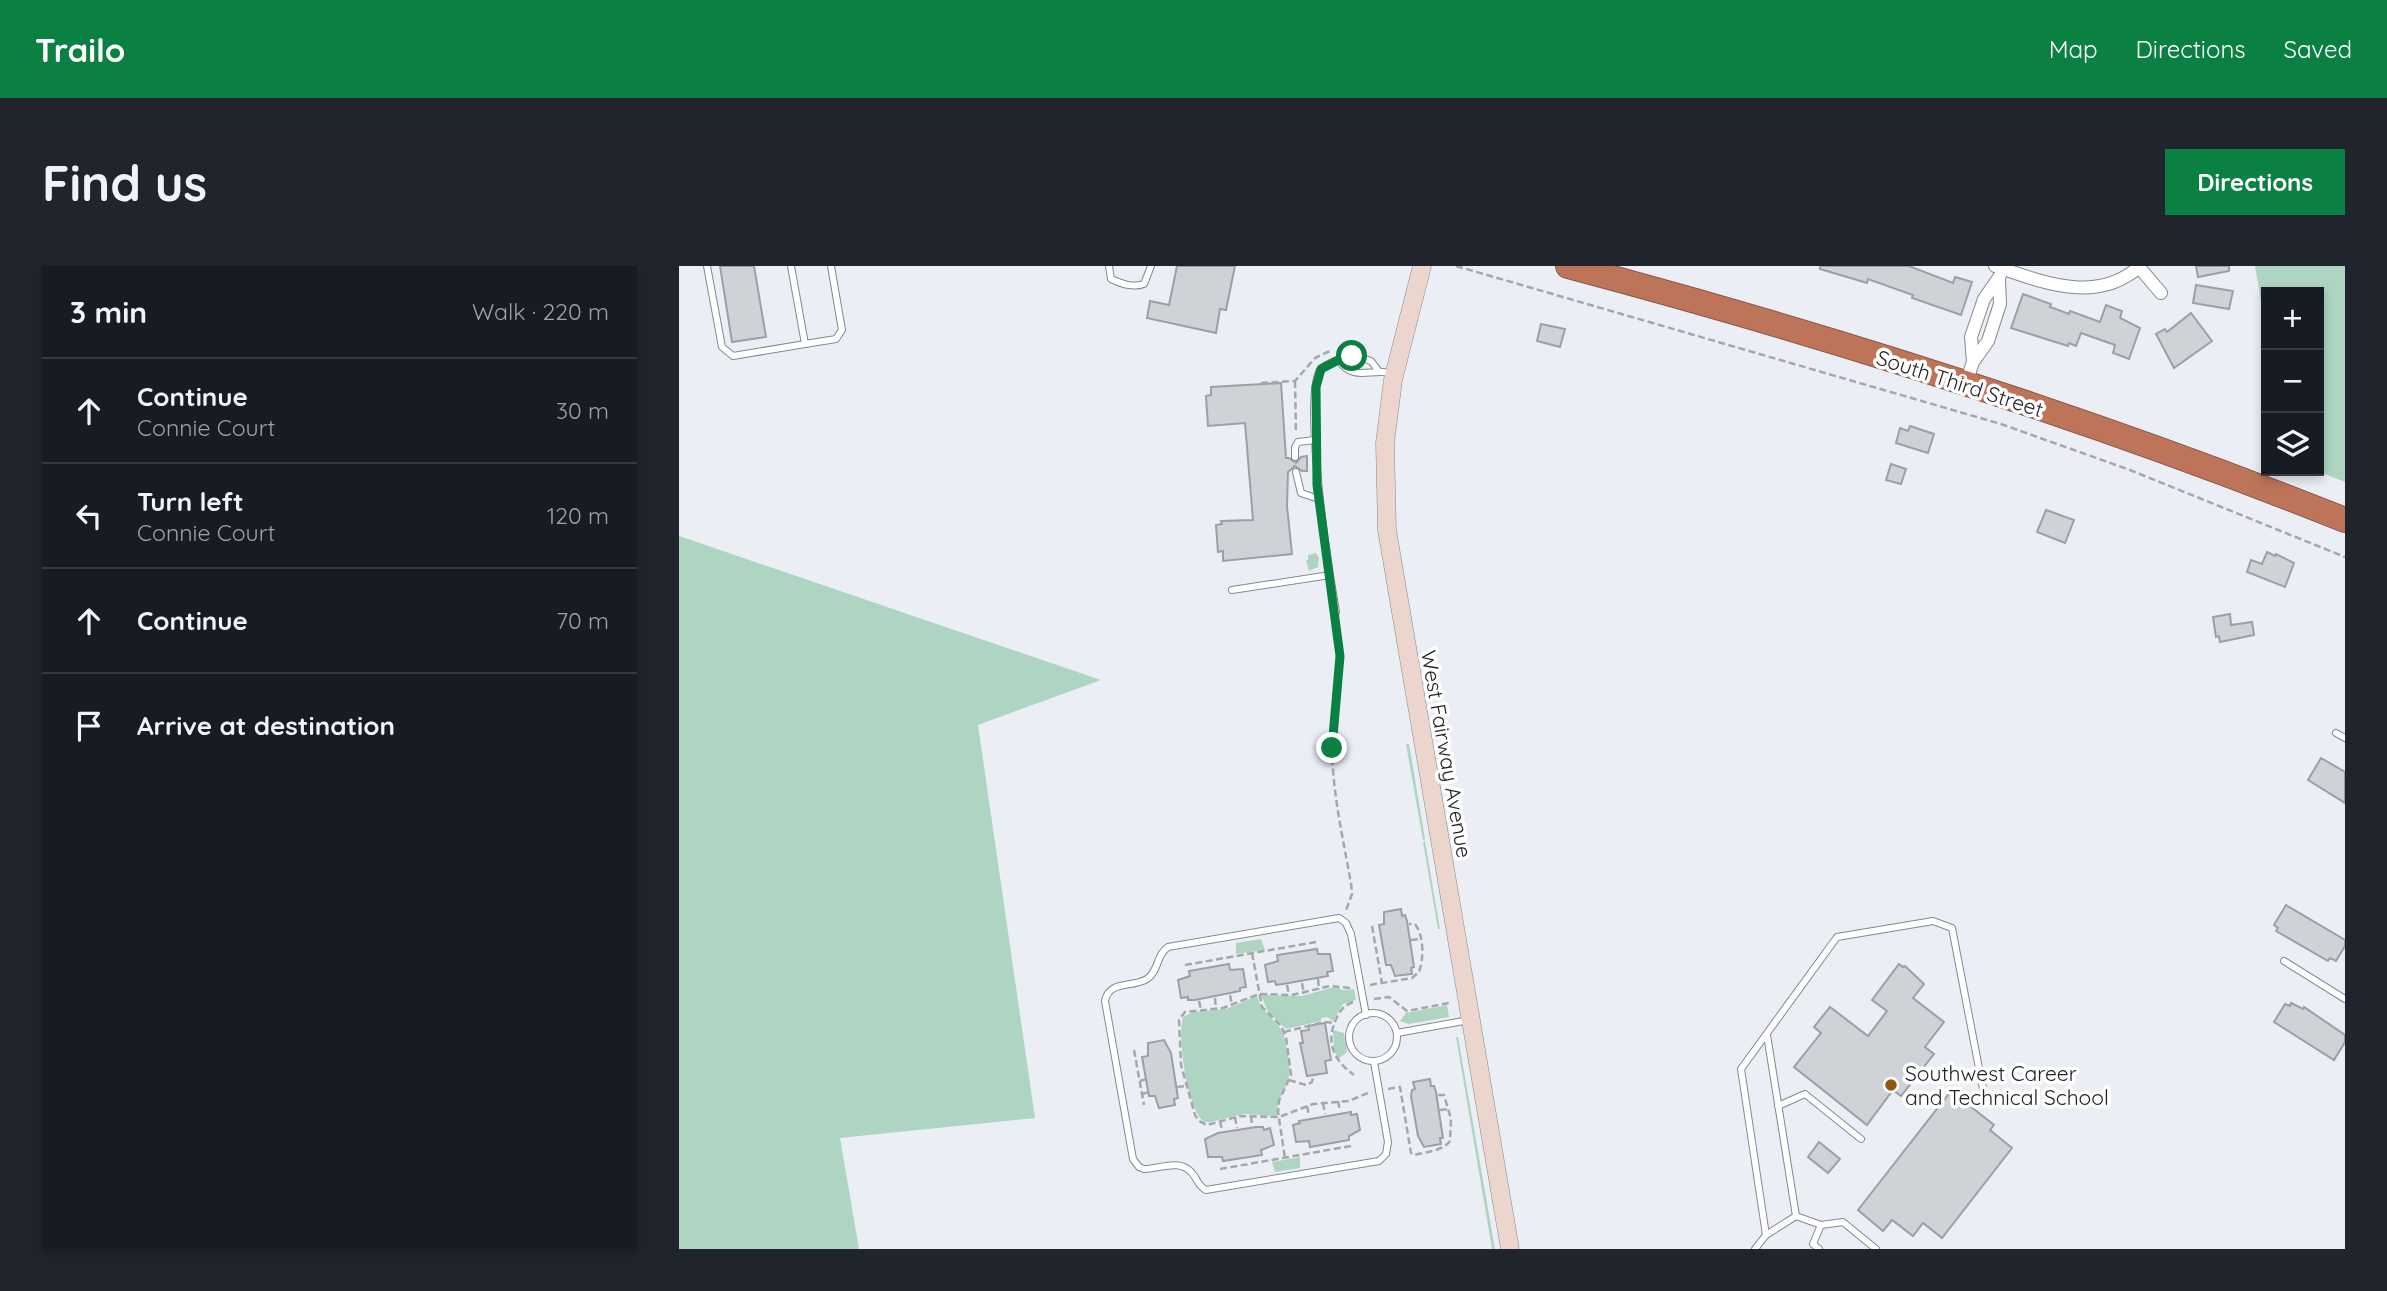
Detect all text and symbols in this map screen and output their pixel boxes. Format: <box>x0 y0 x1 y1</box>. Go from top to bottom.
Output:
text: Trailo <box>35 29 125 70</box>
text: Map <box>2049 34 2098 64</box>
text: Directions <box>2136 34 2246 64</box>
text: Saved <box>2284 34 2352 64</box>
button: Directions <box>2165 149 2345 215</box>
text: Find us <box>42 152 207 213</box>
map controls <box>2261 287 2324 476</box>
button: + <box>2261 287 2324 350</box>
text: 3 min <box>70 293 147 331</box>
text: Walk · 220 m <box>472 297 609 326</box>
route start <box>1336 340 1367 371</box>
street label: South Third Street <box>1873 344 2047 422</box>
button: − <box>2261 350 2324 413</box>
text: Continue <box>137 380 248 413</box>
icon: ahead <box>70 392 108 430</box>
text: 30 m <box>556 396 609 425</box>
text: Connie Court <box>137 413 275 442</box>
button: layers <box>2261 413 2324 476</box>
text: Turn left <box>137 485 244 518</box>
icon: left <box>70 497 108 535</box>
text: 120 m <box>547 501 609 530</box>
text: Connie Court <box>137 518 275 547</box>
icon: ahead <box>70 602 108 640</box>
text: Continue <box>137 604 248 637</box>
text: 70 m <box>556 606 609 635</box>
street label: West Fairway Avenue <box>1416 648 1478 860</box>
icon: arrive <box>70 707 108 745</box>
text: Arrive at destination <box>137 709 395 742</box>
route end <box>1316 732 1347 763</box>
place label: Southwest Career and Technical School <box>1905 1060 2109 1110</box>
marker: Southwest Career and Technical School <box>1883 1077 1899 1093</box>

